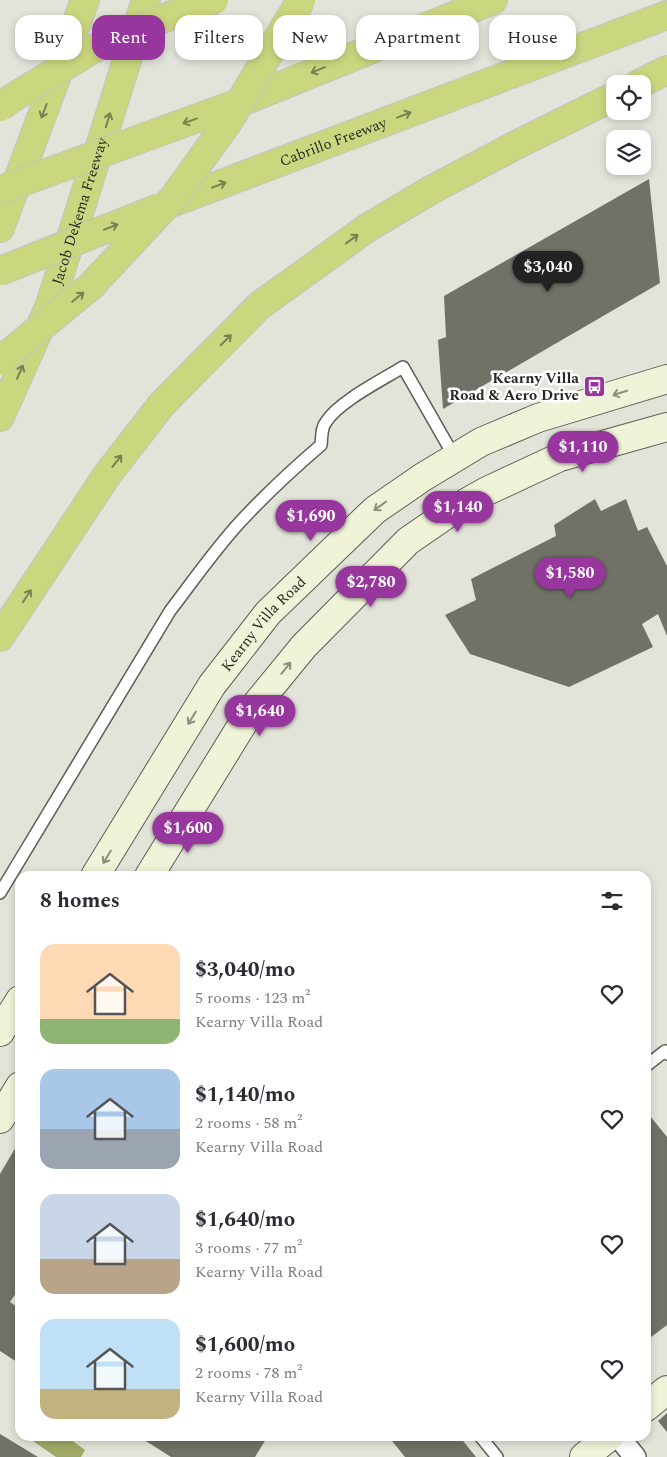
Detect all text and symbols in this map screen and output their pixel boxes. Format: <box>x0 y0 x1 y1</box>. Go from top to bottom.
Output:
chip: Buy <box>15 15 82 60</box>
chip: Rent <box>92 15 165 60</box>
chip: Filters <box>175 15 263 60</box>
chip: New <box>273 15 346 60</box>
chip: Apartment <box>356 15 479 60</box>
chip: House <box>489 15 576 60</box>
one-way arrow <box>311 66 326 76</box>
map controls <box>606 75 651 175</box>
button: locate <box>606 75 651 120</box>
one-way arrow <box>39 103 48 119</box>
one-way arrow <box>396 110 411 119</box>
street label: Cabrillo Freeway <box>276 111 391 173</box>
one-way arrow <box>104 112 114 128</box>
one-way arrow <box>183 116 198 126</box>
button: layers <box>606 130 651 175</box>
street label: Jacob Dekema Freeway <box>46 134 114 288</box>
one-way arrow <box>211 180 227 189</box>
one-way arrow <box>103 222 118 231</box>
one-way arrow <box>345 234 359 244</box>
pin: $3,040 <box>507 250 589 293</box>
text: $3,040 <box>523 255 573 279</box>
one-way arrow <box>72 291 85 302</box>
one-way arrow <box>219 334 232 346</box>
one-way arrow <box>16 365 25 380</box>
place label: Kearny Villa Road & Aero Drive <box>449 367 579 407</box>
bus stop icon: Kearny Villa Road & Aero Drive <box>583 375 607 399</box>
one-way arrow <box>613 389 629 399</box>
pin: $1,110 <box>542 430 624 473</box>
text: $1,110 <box>558 435 608 459</box>
one-way arrow <box>112 455 123 468</box>
pin: $1,140 <box>417 490 499 533</box>
text: $1,140 <box>433 495 483 519</box>
pin: $1,690 <box>270 500 352 542</box>
one-way arrow <box>374 501 387 512</box>
text: $1,690 <box>286 504 336 528</box>
pin: $1,580 <box>529 556 611 599</box>
text: $1,580 <box>545 561 595 585</box>
pin: $2,780 <box>330 566 412 608</box>
text: $2,780 <box>346 570 396 594</box>
street label: Kearny Villa Road <box>216 571 312 677</box>
one-way arrow <box>22 589 32 603</box>
one-way arrow <box>281 662 292 675</box>
pin: $1,640 <box>219 694 301 737</box>
text: $1,640 <box>235 699 285 723</box>
one-way arrow <box>186 711 196 725</box>
pin: $1,600 <box>147 812 229 854</box>
text: $1,600 <box>163 816 213 840</box>
one-way arrow <box>102 850 112 864</box>
text: 8 homes <box>40 885 120 917</box>
icon: filters <box>598 887 626 915</box>
text: $3,040/mo <box>195 954 295 986</box>
icon: home <box>80 964 140 1024</box>
icon: heart <box>598 980 626 1008</box>
text: 5 rooms · 123 m² <box>195 986 310 1010</box>
text: Kearny Villa Road <box>195 1010 323 1034</box>
text: $1,140/mo <box>195 1079 295 1111</box>
icon: home <box>80 1089 140 1149</box>
icon: heart <box>598 1105 626 1133</box>
text: 2 rooms · 58 m² <box>195 1111 302 1135</box>
text: Kearny Villa Road <box>195 1135 323 1159</box>
text: $1,640/mo <box>195 1204 295 1236</box>
icon: home <box>80 1214 140 1274</box>
icon: heart <box>598 1230 626 1258</box>
text: 3 rooms · 77 m² <box>195 1236 302 1260</box>
text: Kearny Villa Road <box>195 1260 323 1284</box>
text: $1,600/mo <box>195 1329 295 1361</box>
icon: home <box>80 1339 140 1399</box>
icon: heart <box>598 1355 626 1383</box>
text: 2 rooms · 78 m² <box>195 1361 302 1385</box>
text: Kearny Villa Road <box>195 1385 323 1409</box>

